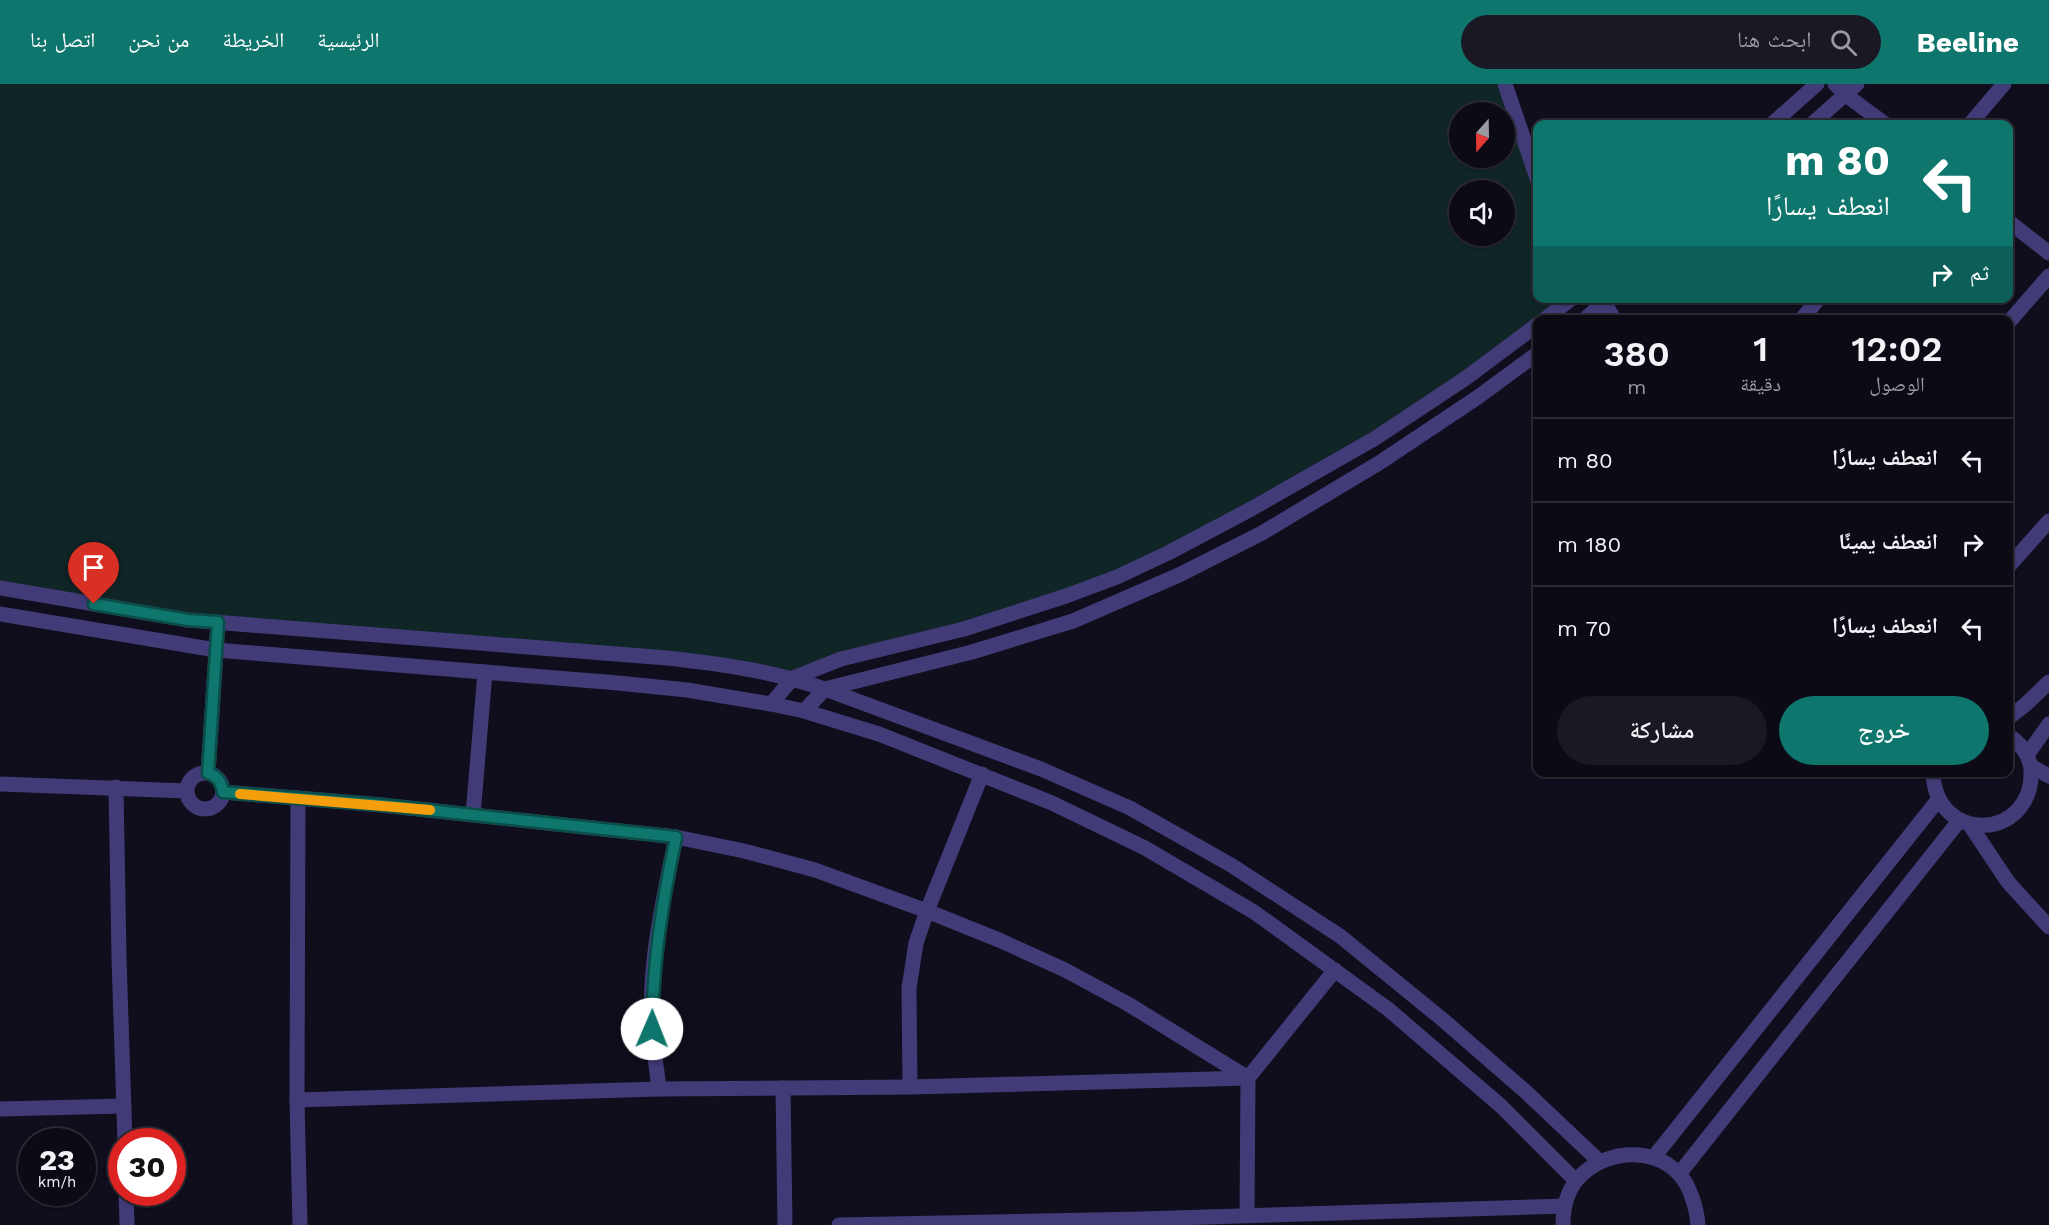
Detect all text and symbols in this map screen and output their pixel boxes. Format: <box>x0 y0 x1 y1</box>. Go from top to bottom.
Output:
search box <box>1461 15 1881 69</box>
icon: search <box>1827 26 1860 59</box>
text: Beeline <box>1917 26 2019 59</box>
text: اتصل بنا <box>30 27 95 52</box>
text: من نحن <box>128 27 189 52</box>
text: الخريطة <box>222 27 284 52</box>
text: الرئيسية <box>317 27 380 52</box>
text: ابحث هنا <box>1737 27 1812 52</box>
north arrow <box>1449 102 1515 168</box>
map controls <box>1449 102 1515 246</box>
text: 80 m <box>1785 136 1890 185</box>
icon: left <box>1911 144 1989 222</box>
button: sound <box>1449 180 1515 246</box>
text: انعطف يسارًا <box>1766 190 1890 222</box>
icon: right <box>1925 258 1958 291</box>
text: ثم <box>1970 260 1989 285</box>
text: 1 <box>1753 328 1768 370</box>
text: 12:02 <box>1851 328 1943 370</box>
text: 380 <box>1603 333 1670 375</box>
text: دقيقة <box>1740 372 1781 396</box>
text: الوصول <box>1869 372 1925 396</box>
text: m <box>1627 375 1646 399</box>
icon: left <box>1956 444 1989 477</box>
text: انعطف يسارًا <box>1832 445 1938 470</box>
text: 80 m <box>1557 448 1613 473</box>
icon: right <box>1956 528 1989 561</box>
text: انعطف يمينًا <box>1838 529 1938 554</box>
text: 180 m <box>1557 532 1621 557</box>
pin <box>68 542 119 604</box>
icon: arrive <box>77 551 110 584</box>
icon: left <box>1956 612 1989 645</box>
text: انعطف يسارًا <box>1832 613 1938 638</box>
text: 70 m <box>1557 616 1611 641</box>
button: مشاركة <box>1557 696 1767 765</box>
button: خروج <box>1779 696 1989 765</box>
position arrow <box>620 997 684 1061</box>
speed limit sign: 30 <box>108 1128 186 1206</box>
text: 23 <box>39 1142 75 1177</box>
text: km/h <box>38 1173 76 1191</box>

